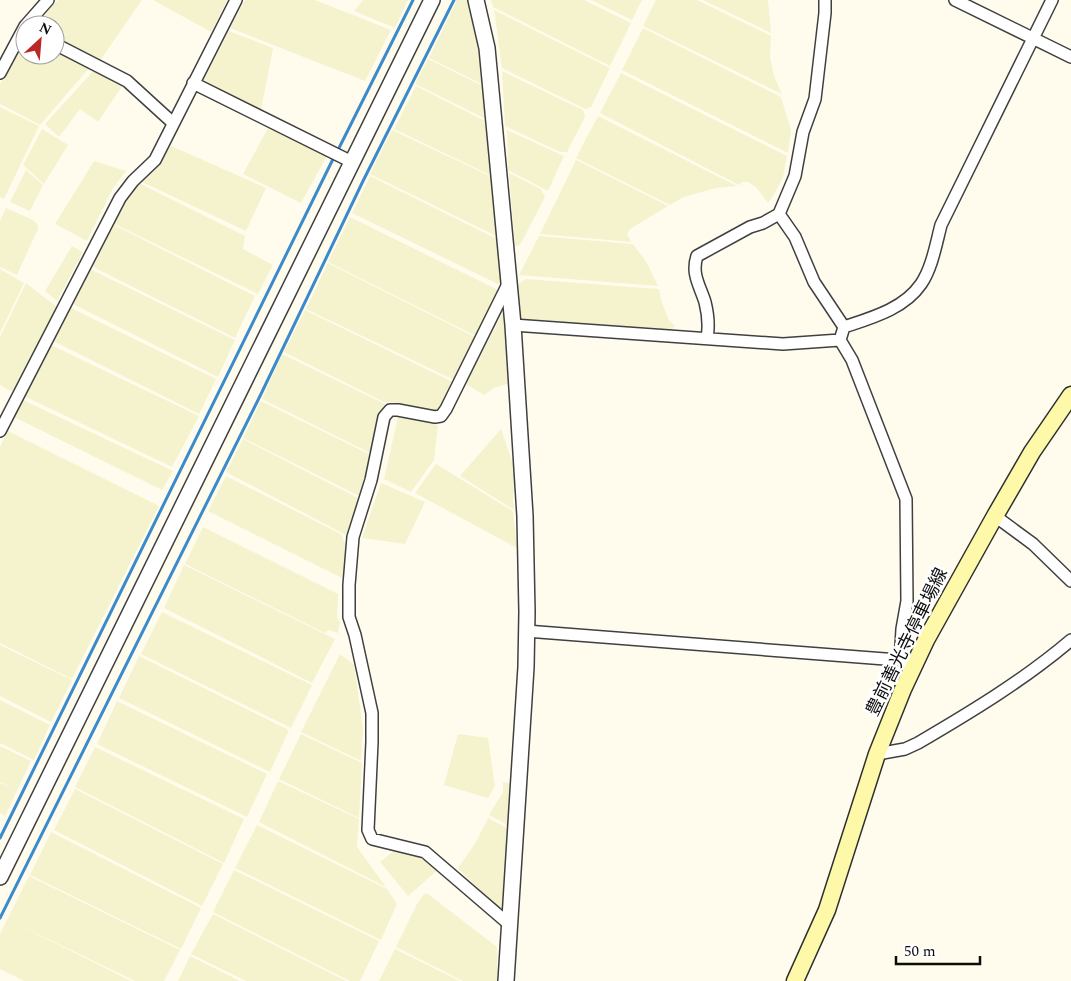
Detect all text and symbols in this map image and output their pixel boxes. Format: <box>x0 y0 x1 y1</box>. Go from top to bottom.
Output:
north arrow <box>15 15 65 65</box>
text: N <box>36 17 55 41</box>
street label: 豊前善光寺停車場線 <box>859 563 955 721</box>
scale bar <box>896 934 980 966</box>
text: 50 m <box>904 940 936 963</box>

